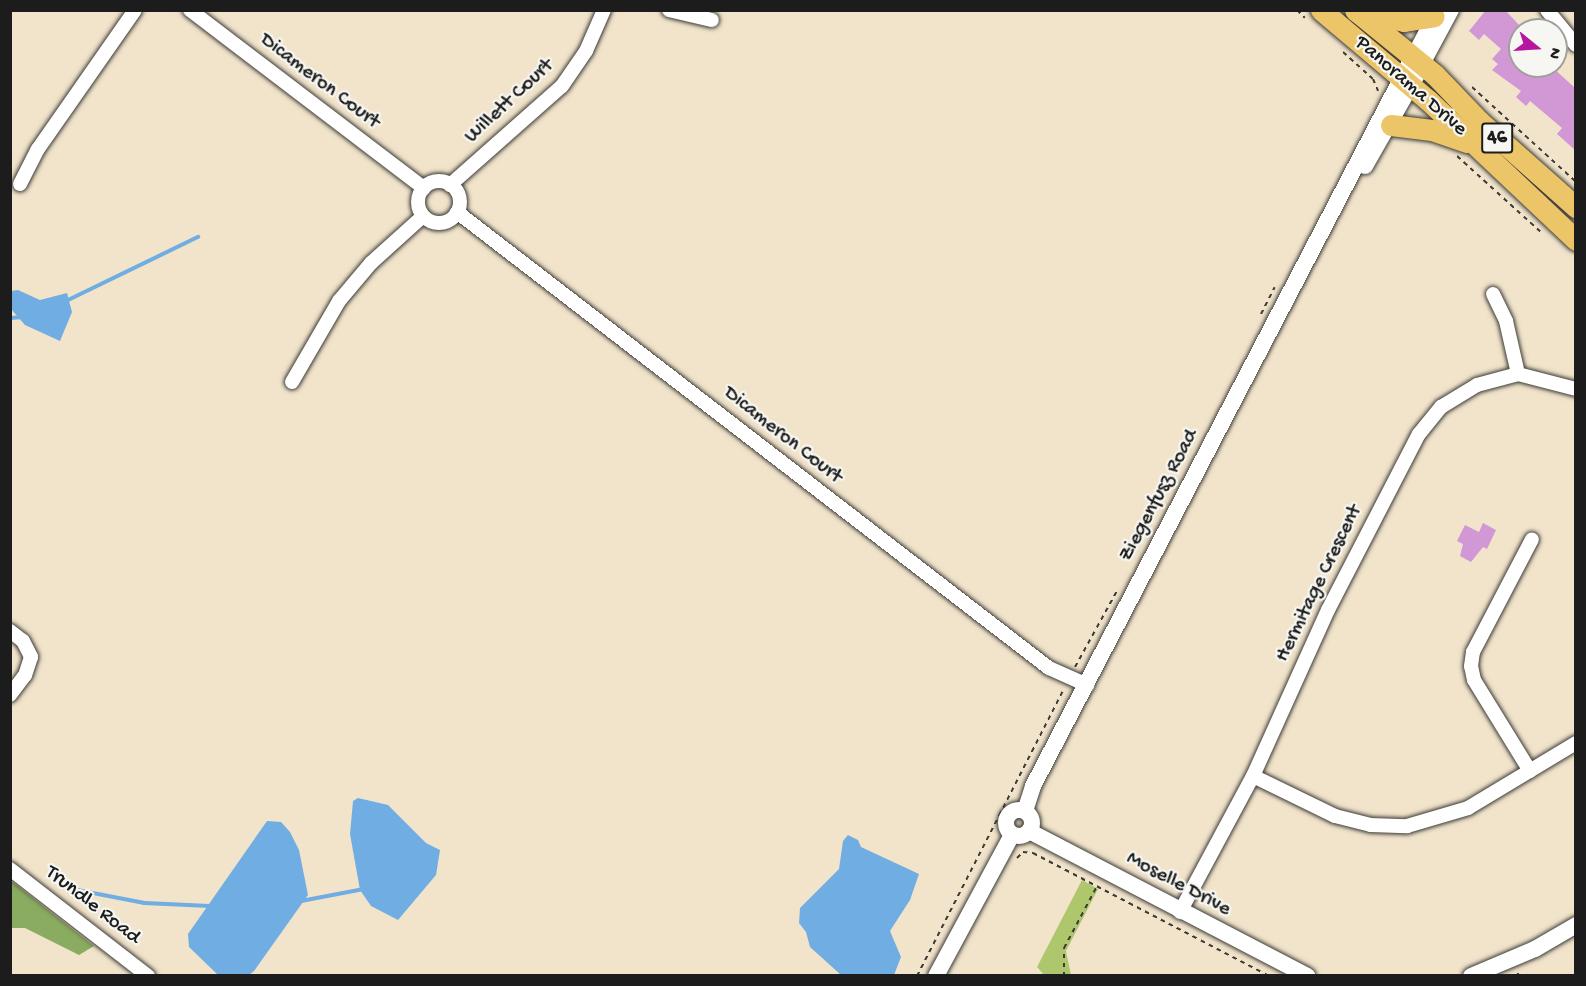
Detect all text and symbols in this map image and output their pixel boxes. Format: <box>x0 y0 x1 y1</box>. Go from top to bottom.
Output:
north arrow <box>1508 18 1568 78</box>
street label: Dicameron Court <box>254 29 384 135</box>
street label: Panorama Drive <box>1349 31 1471 143</box>
text: N <box>1543 45 1564 61</box>
street label: Willett Court <box>460 54 560 150</box>
road number: 46 <box>1480 121 1514 155</box>
street label: Dicameron Court <box>717 382 847 490</box>
street label: Ziegenfusz Road <box>1115 426 1205 566</box>
street label: Hermitage Crescent <box>1271 501 1369 667</box>
street label: Moselle Drive <box>1121 847 1235 923</box>
street label: Trundle Road <box>39 861 145 951</box>

